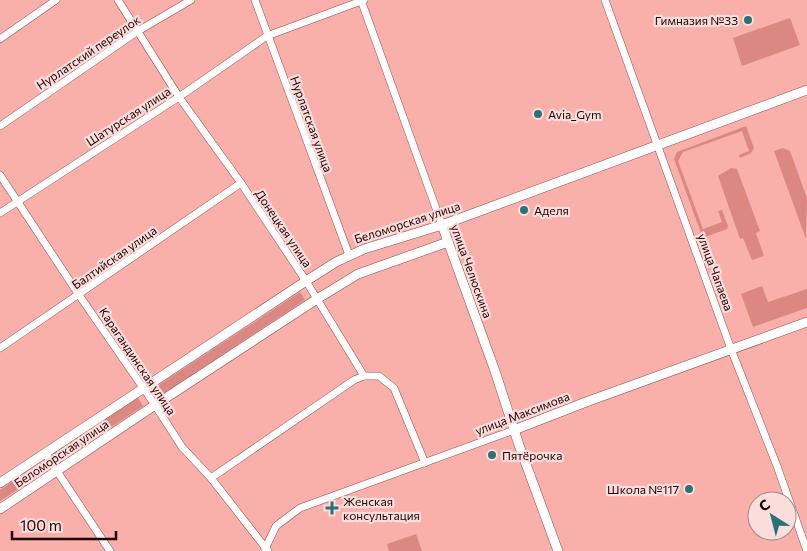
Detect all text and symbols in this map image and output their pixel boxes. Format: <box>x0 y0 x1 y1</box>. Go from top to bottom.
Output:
street label: Нурлатский переулок <box>33 12 143 92</box>
place label: Гимназия №33 <box>655 13 738 27</box>
marker: Гимназия №33 <box>742 14 754 26</box>
street label: Нурлатская улица <box>288 74 336 174</box>
street label: Шатурская улица <box>83 84 173 148</box>
place label: Avia_Gym <box>548 107 601 121</box>
marker: Avia_Gym <box>532 108 544 120</box>
street label: Донецкая улица <box>253 186 315 270</box>
street label: Беломорская улица <box>352 198 462 246</box>
place label: Аделя <box>534 203 569 217</box>
marker: Аделя <box>518 204 530 216</box>
street label: улица Челюскина <box>449 222 495 320</box>
street label: Балтийская улица <box>69 223 159 291</box>
street label: улица Чапаева <box>695 231 737 313</box>
street label: Карагандинская улица <box>97 305 179 417</box>
street label: улица Максимова <box>473 389 571 437</box>
street label: Беломорская улица <box>11 416 111 490</box>
place label: Пятёрочка <box>502 448 562 462</box>
marker: Пятёрочка <box>486 449 498 461</box>
place label: Школа №117 <box>607 482 679 496</box>
marker: Школа №117 <box>683 483 695 495</box>
north arrow <box>747 491 797 541</box>
place label: Женская консультация <box>343 494 420 522</box>
text: С <box>755 495 773 515</box>
marker: Женская консультация <box>325 501 339 515</box>
scale bar <box>12 508 116 540</box>
text: 100 m <box>20 516 62 534</box>

